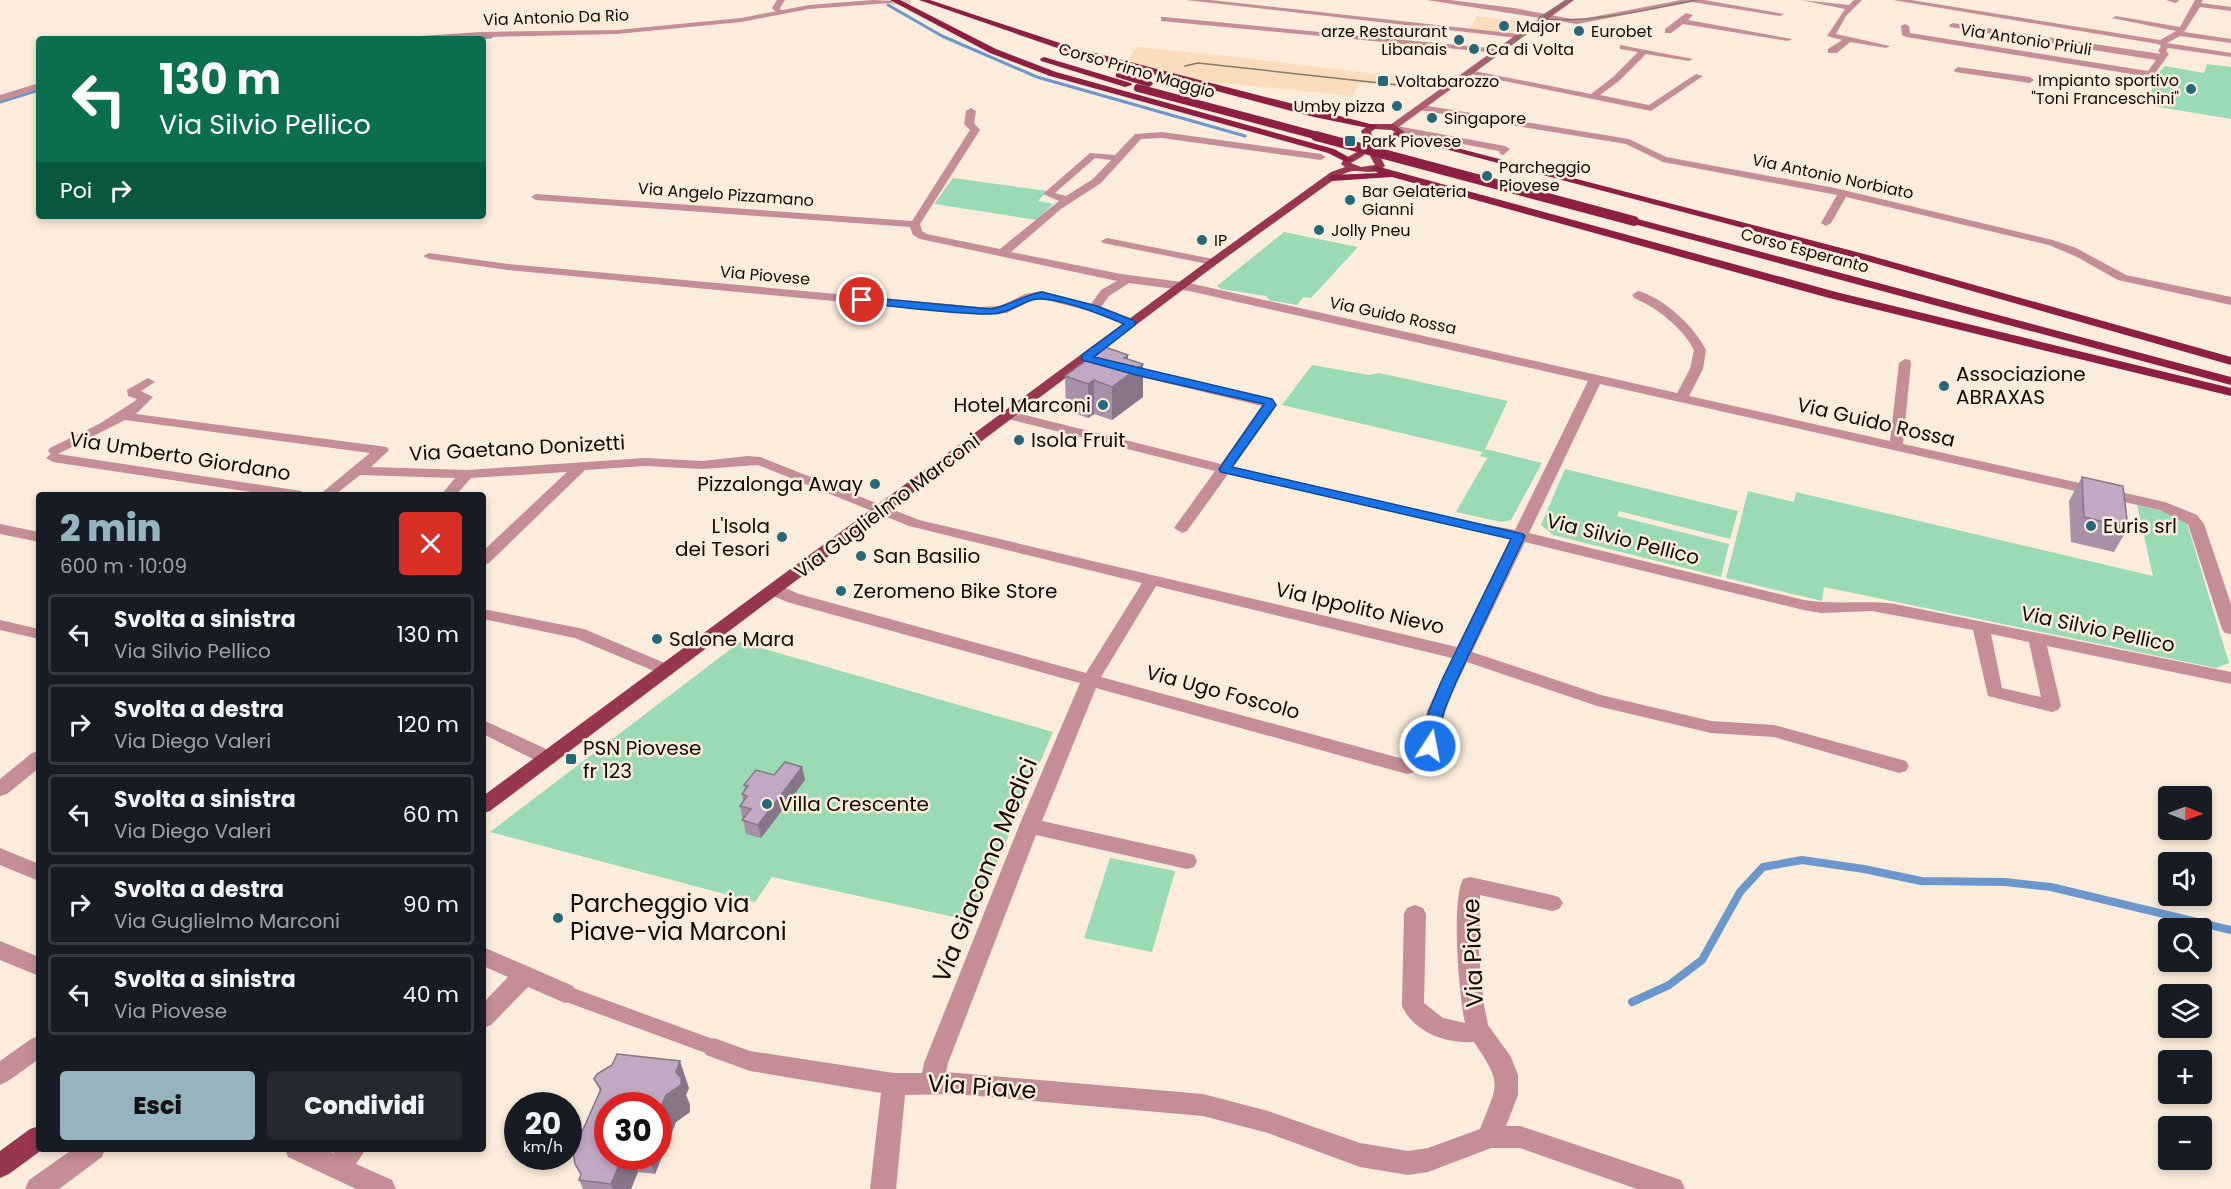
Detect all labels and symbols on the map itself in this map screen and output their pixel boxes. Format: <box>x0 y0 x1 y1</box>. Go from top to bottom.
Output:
street label: Via Antonio Da Rio <box>483 3 629 32</box>
place label: Major <box>1516 15 1561 38</box>
street label: Via Antonio Priuli <box>1958 18 2093 61</box>
marker: Major <box>1497 19 1511 33</box>
place label: arze Restaurant Libanais <box>1321 20 1447 61</box>
place label: Eurobet <box>1591 20 1652 43</box>
marker: Eurobet <box>1572 24 1586 38</box>
marker: arze Restaurant Libanais <box>1452 33 1466 47</box>
street label: Corso Primo Maggio <box>1056 37 1218 104</box>
place label: Ca di Volta <box>1486 38 1574 61</box>
marker: Ca di Volta <box>1467 42 1481 56</box>
place label: Impianto sportivo "Toni Franceschini" <box>2031 69 2179 110</box>
place label: Voltabarozzo <box>1395 70 1499 93</box>
marker: Voltabarozzo <box>1376 74 1390 88</box>
marker: Impianto sportivo "Toni Franceschini" <box>2184 82 2198 96</box>
place label: Umby pizza <box>1293 95 1385 118</box>
marker: Umby pizza <box>1390 99 1404 113</box>
place label: Singapore <box>1444 107 1526 130</box>
marker: Singapore <box>1425 111 1439 125</box>
place label: Park Piovese <box>1362 130 1461 153</box>
marker: Park Piovese <box>1343 134 1357 148</box>
street label: Via Antonio Norbiato <box>1750 148 1916 205</box>
place label: Parcheggio Piovese <box>1499 156 1591 197</box>
marker: Parcheggio Piovese <box>1480 169 1494 183</box>
street label: Via Angelo Pizzamano <box>637 177 815 212</box>
place label: Bar Gelateria Gianni <box>1362 180 1466 221</box>
marker: Bar Gelateria Gianni <box>1343 193 1357 207</box>
place label: Jolly Pneu <box>1331 219 1411 242</box>
street label: Corso Esperanto <box>1738 222 1872 279</box>
marker: Jolly Pneu <box>1312 223 1326 237</box>
place label: IP <box>1214 229 1227 252</box>
marker: IP <box>1195 233 1209 247</box>
street label: Via Piovese <box>719 260 811 291</box>
pin <box>836 274 887 325</box>
street label: Via Guido Rossa <box>1327 291 1459 340</box>
place label: Associazione ABRAXAS <box>1956 360 2086 411</box>
marker: Associazione ABRAXAS <box>1937 379 1951 393</box>
street label: Via Guido Rossa <box>1794 390 1958 454</box>
place label: Hotel Marconi <box>954 391 1091 419</box>
marker: Hotel Marconi <box>1096 398 1110 412</box>
street label: Via Umberto Giordano <box>67 425 293 487</box>
place label: Isola Fruit <box>1031 426 1125 454</box>
street label: Via Guglielmo Marconi <box>788 427 986 585</box>
street label: Via Gaetano Donizetti <box>408 428 626 468</box>
marker: Isola Fruit <box>1012 433 1026 447</box>
place label: Pizzalonga Away <box>697 470 863 498</box>
marker: Pizzalonga Away <box>868 477 882 491</box>
street label: Via Silvio Pellico <box>1544 506 1702 572</box>
place label: L'Isola dei Tesori <box>675 512 770 563</box>
place label: Euris srl <box>2103 512 2177 540</box>
marker: Euris srl <box>2084 519 2098 533</box>
marker: L'Isola dei Tesori <box>775 530 789 544</box>
place label: San Basilio <box>873 542 980 570</box>
marker: San Basilio <box>854 549 868 563</box>
street label: Via Ippolito Nievo <box>1273 575 1447 641</box>
place label: Zeromeno Bike Store <box>853 577 1057 605</box>
marker: Zeromeno Bike Store <box>834 584 848 598</box>
street label: Via Silvio Pellico <box>2018 599 2178 659</box>
place label: Salone Mara <box>669 625 794 653</box>
marker: Salone Mara <box>650 632 664 646</box>
street label: Via Ugo Foscolo <box>1143 658 1303 726</box>
position arrow <box>1398 714 1462 778</box>
place label: PSN Piovese fr 123 <box>583 734 701 785</box>
marker: PSN Piovese fr 123 <box>564 752 578 766</box>
street label: Via Giacomo Medici <box>924 752 1045 987</box>
north arrow <box>2158 786 2212 840</box>
place label: Villa Crescente <box>779 790 929 818</box>
marker: Villa Crescente <box>760 797 774 811</box>
place label: Parcheggio via Piave-via Marconi <box>570 887 787 948</box>
street label: Via Piave <box>1454 898 1491 1008</box>
marker: Parcheggio via Piave-via Marconi <box>551 911 565 925</box>
street label: Via Piave <box>926 1066 1038 1107</box>
speed limit sign: 30 <box>594 1092 672 1170</box>

